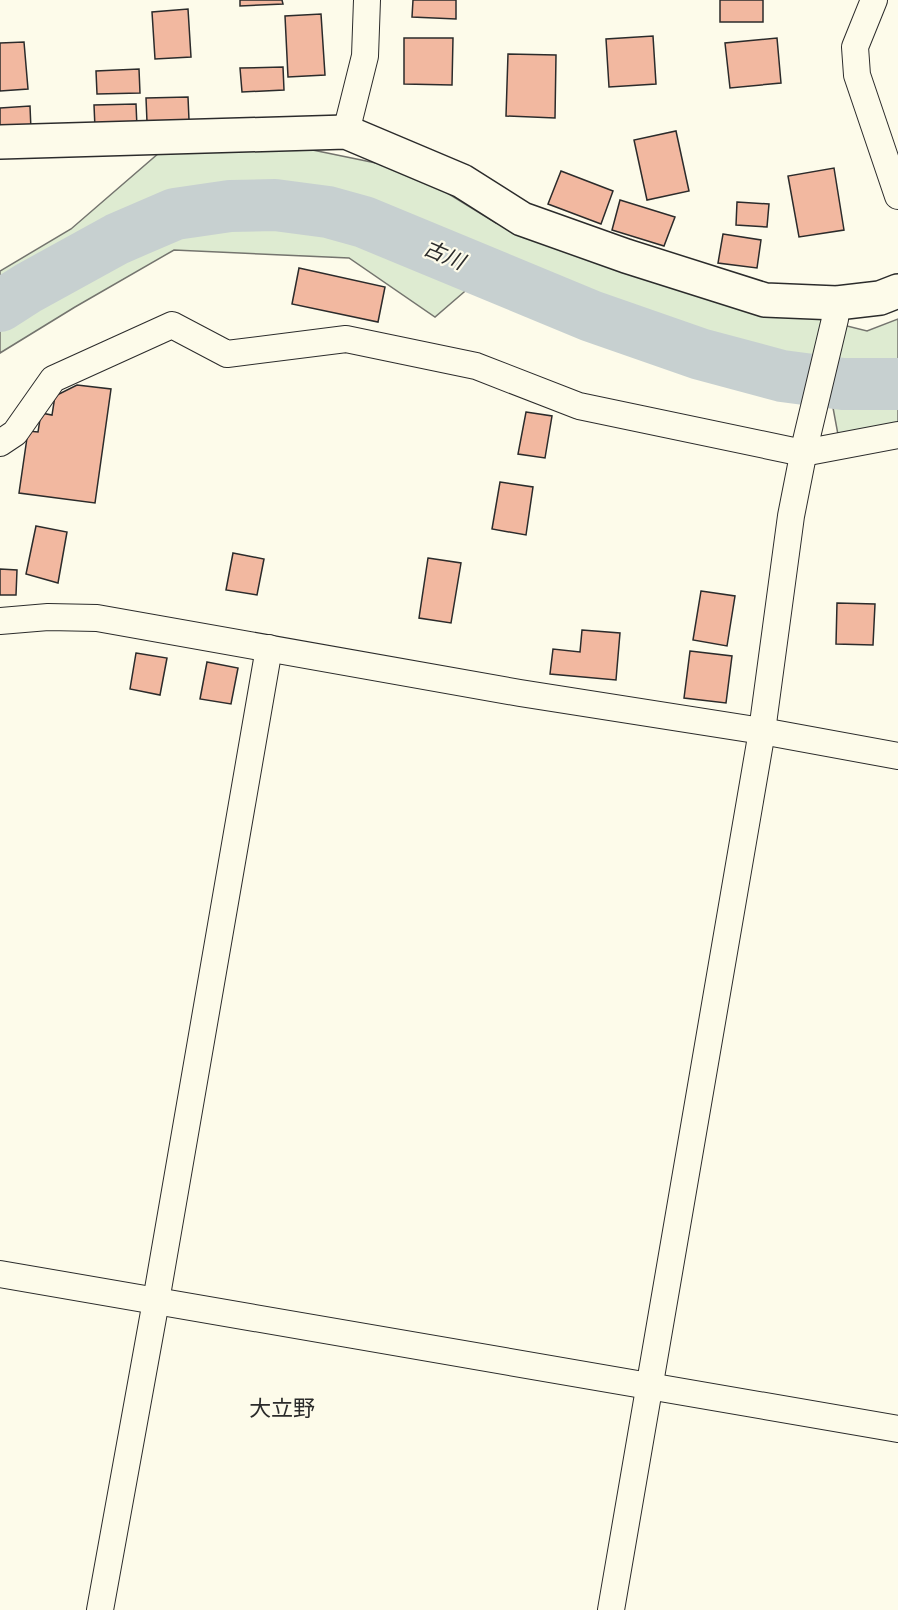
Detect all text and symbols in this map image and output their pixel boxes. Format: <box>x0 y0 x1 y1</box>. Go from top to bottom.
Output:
water label: 古川 <box>420 234 471 274</box>
district label: 大立野 <box>249 1394 315 1420</box>

